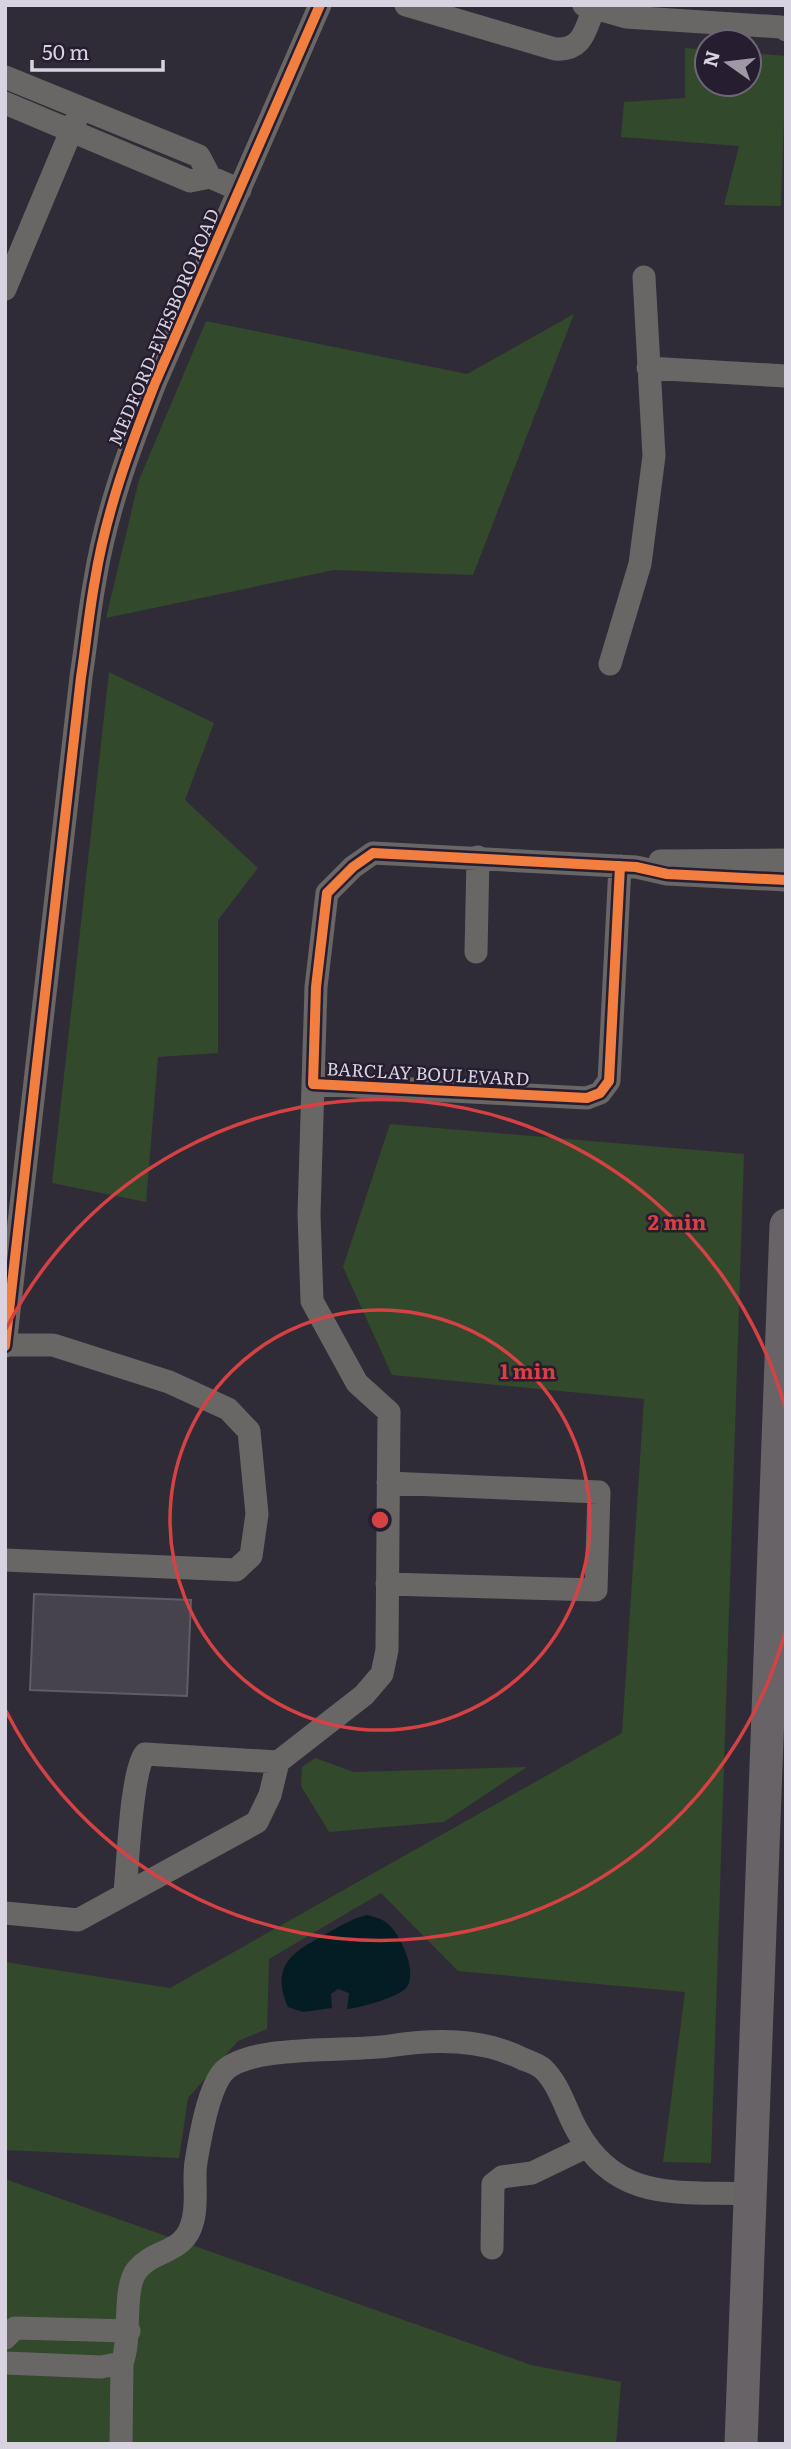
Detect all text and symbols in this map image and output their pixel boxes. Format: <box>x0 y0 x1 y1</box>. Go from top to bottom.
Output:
scale bar <box>32 28 163 72</box>
north arrow <box>693 28 763 98</box>
text: 50 m <box>42 35 89 66</box>
text: N <box>695 47 726 70</box>
street label: MEDFORD-EVESBORO ROAD <box>101 204 225 450</box>
street label: BARCLAY BOULEVARD <box>326 1054 530 1092</box>
text: 2 min <box>648 1205 707 1236</box>
text: 1 min <box>500 1354 556 1385</box>
centre of rings <box>368 1508 392 1532</box>

